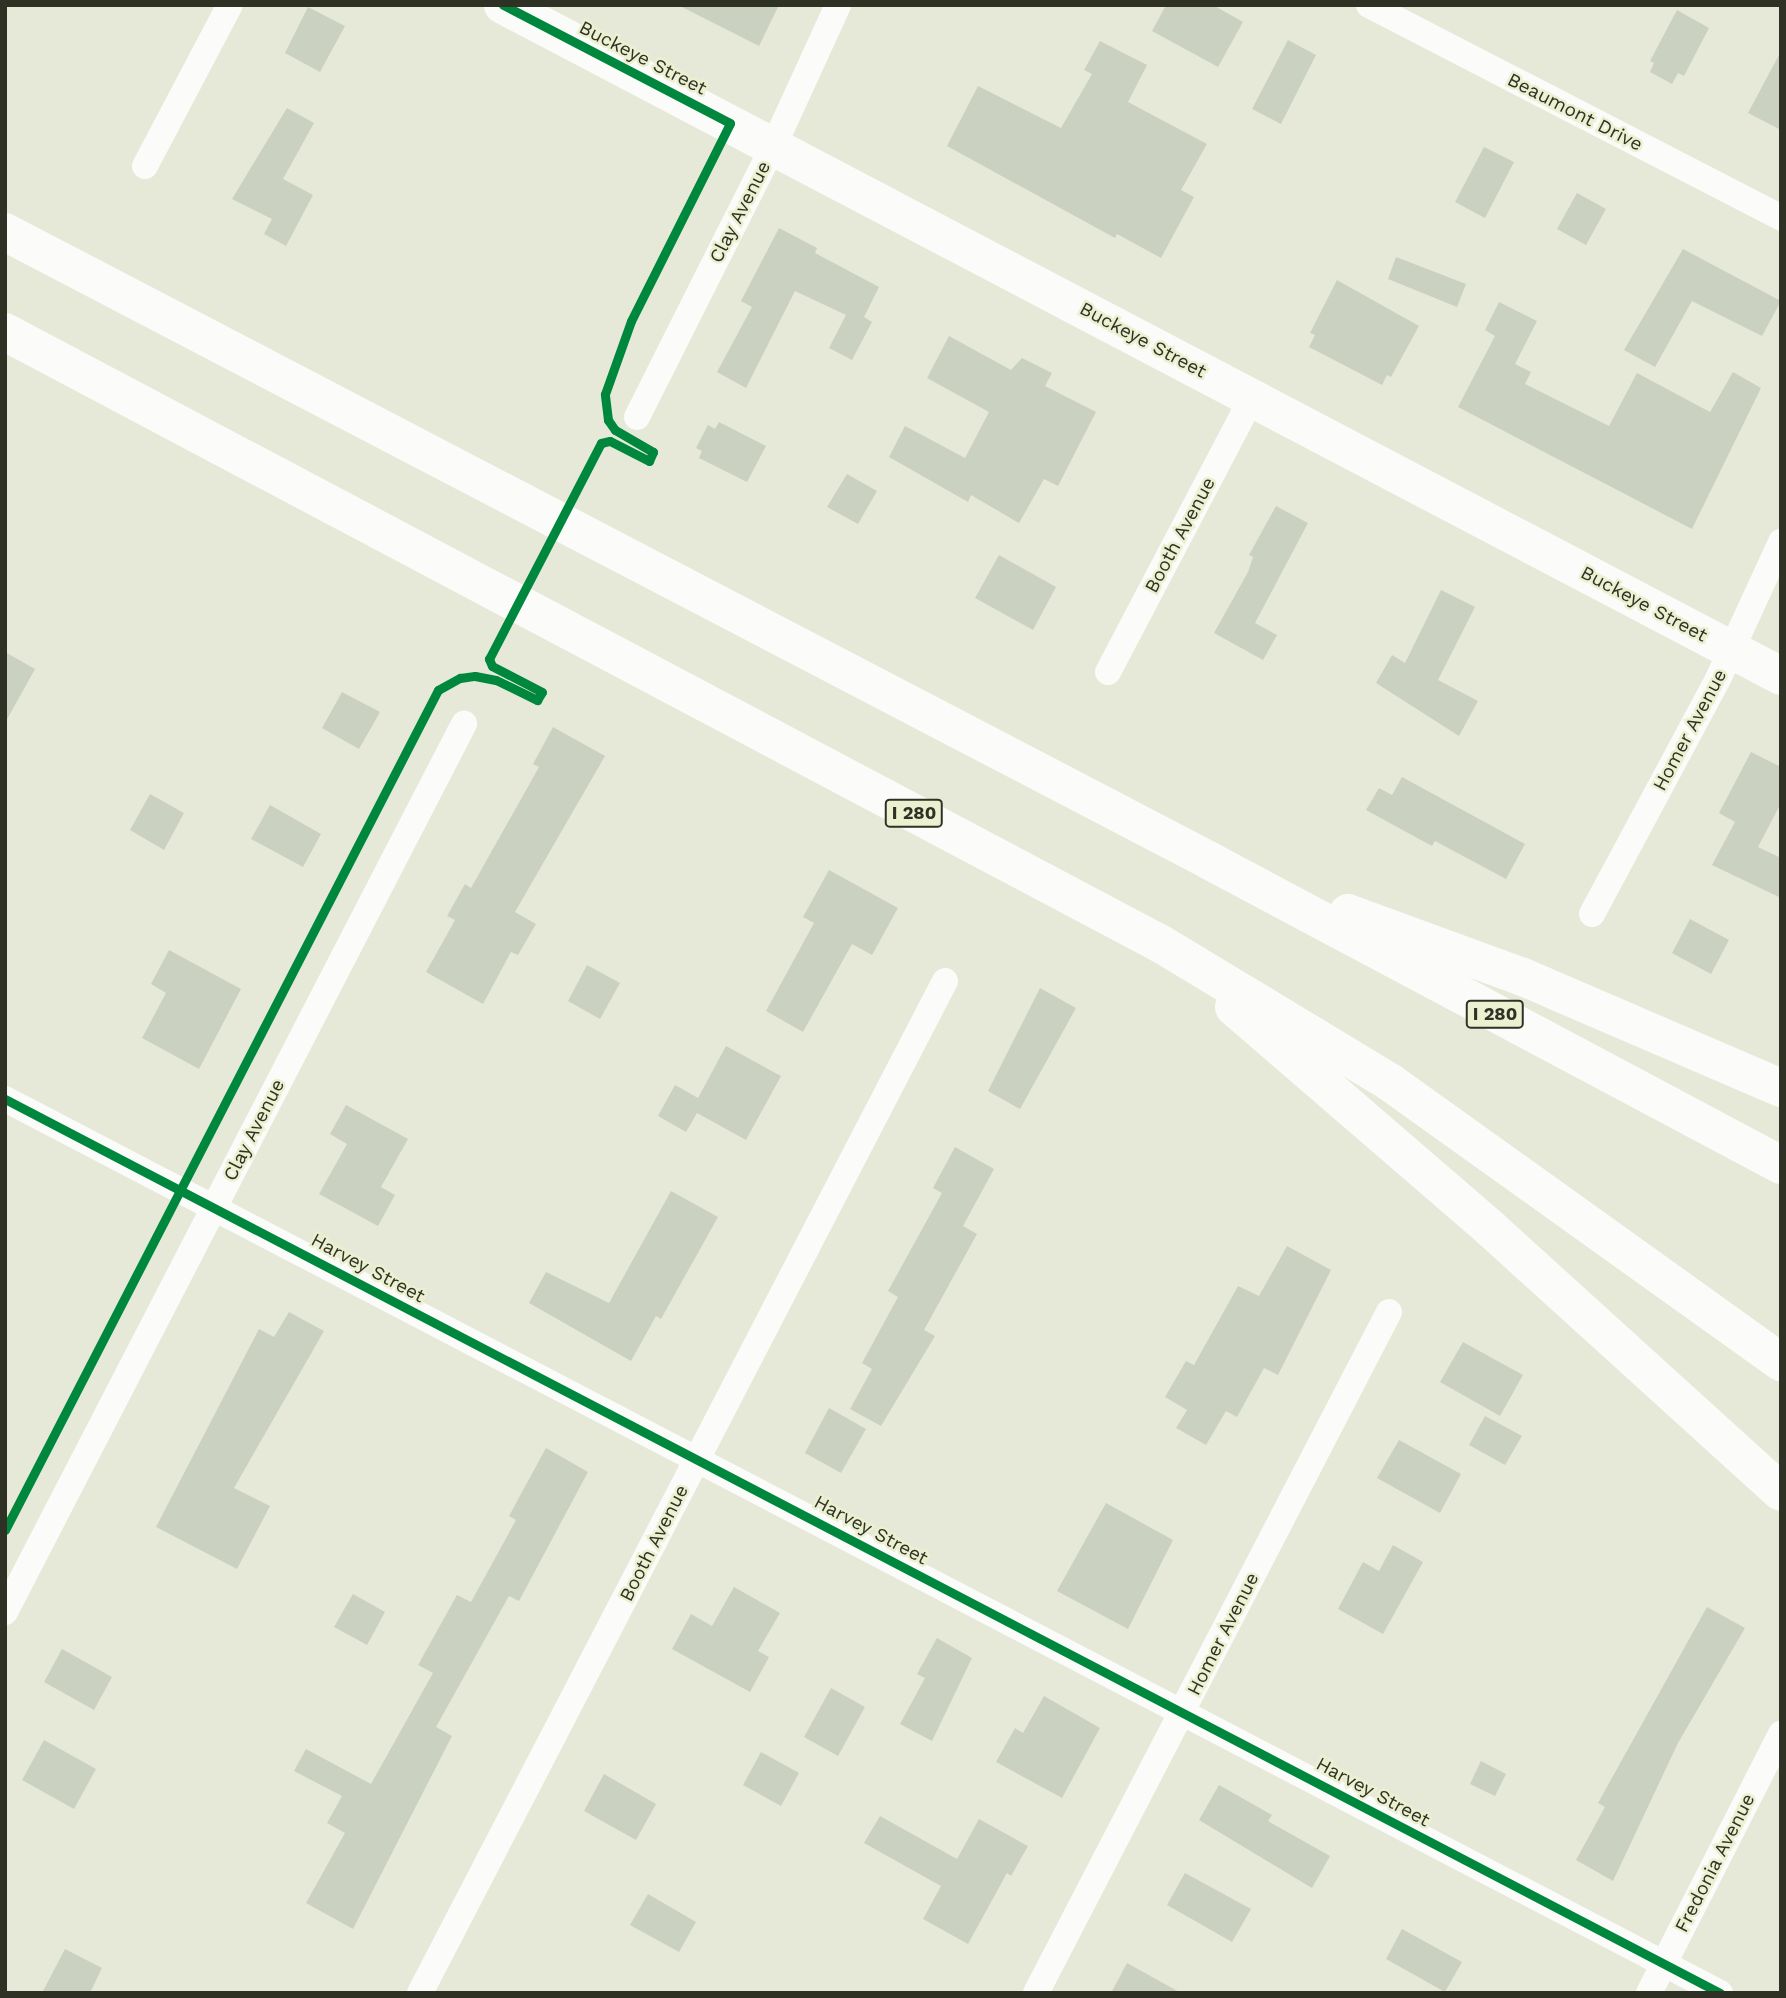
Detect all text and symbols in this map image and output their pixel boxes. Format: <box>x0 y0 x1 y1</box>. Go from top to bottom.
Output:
street label: Buckeye Street <box>575 16 711 100</box>
street label: Beaumont Drive <box>1504 68 1646 156</box>
street label: Clay Avenue <box>704 157 776 267</box>
street label: Buckeye Street <box>1076 297 1210 383</box>
street label: Booth Avenue <box>1140 473 1220 597</box>
street label: Buckeye Street <box>1577 561 1711 647</box>
street label: Homer Avenue <box>1648 665 1732 795</box>
road number: I 280 <box>884 798 944 828</box>
road number: I 280 <box>1465 1000 1525 1028</box>
street label: Clay Avenue <box>218 1075 290 1185</box>
street label: Harvey Street <box>307 1228 429 1308</box>
street label: Booth Avenue <box>615 1481 693 1605</box>
street label: Harvey Street <box>810 1490 932 1570</box>
street label: Homer Avenue <box>1182 1568 1264 1700</box>
street label: Harvey Street <box>1312 1752 1434 1832</box>
street label: Fredonia Avenue <box>1670 1789 1760 1937</box>

